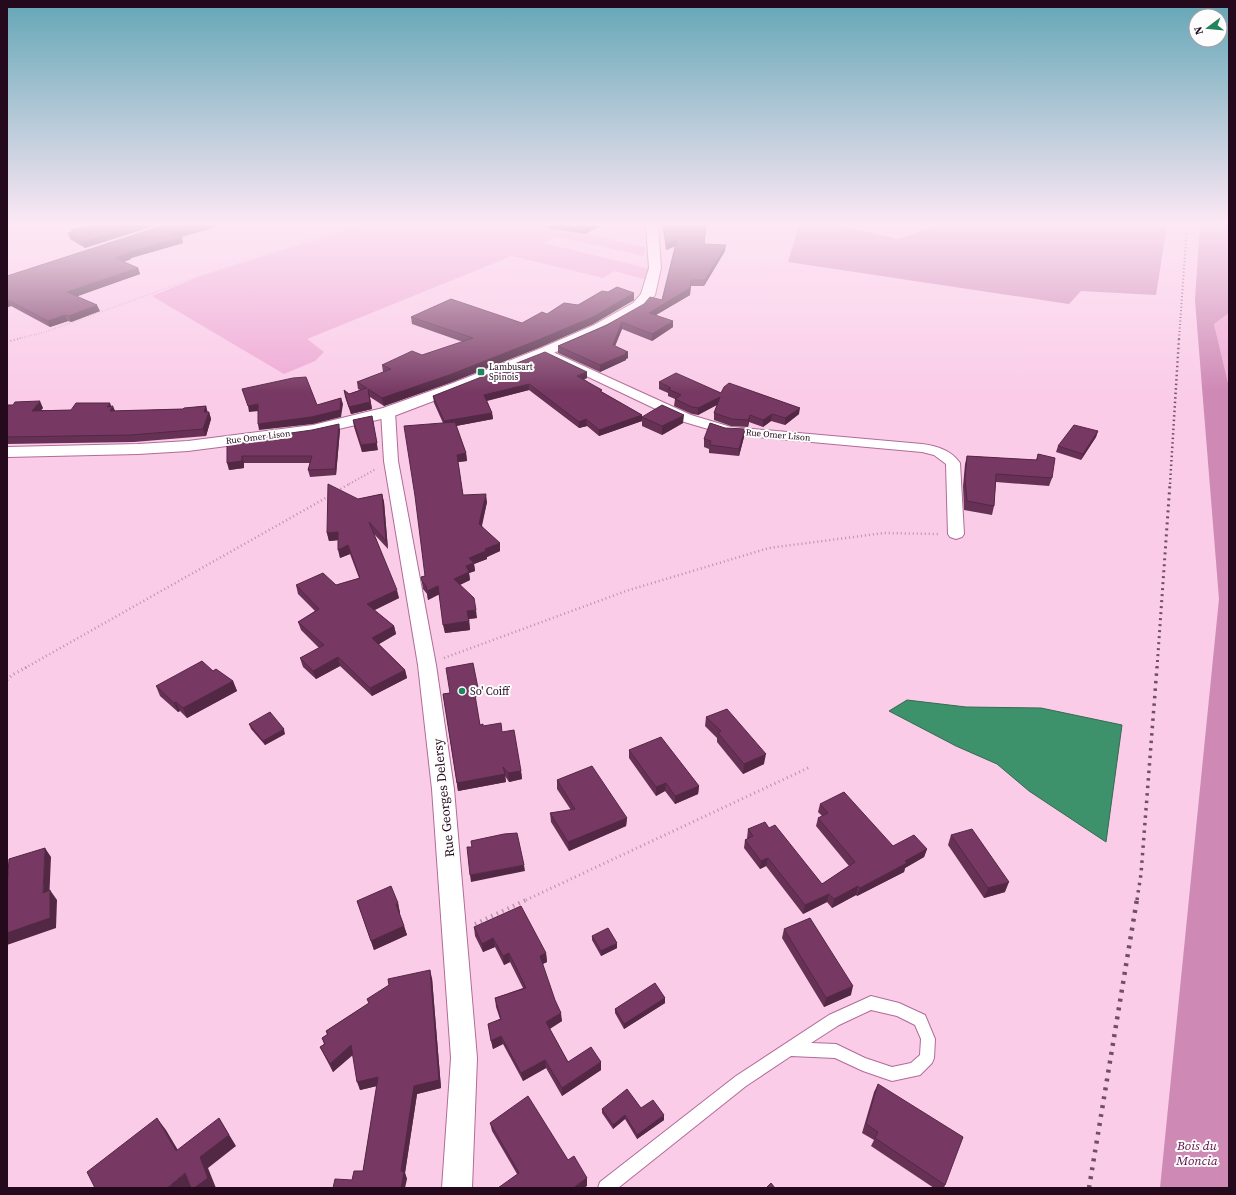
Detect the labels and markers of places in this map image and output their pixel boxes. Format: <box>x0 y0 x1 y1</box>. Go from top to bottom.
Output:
place label: Lambusart Spinois <box>489 361 533 383</box>
marker: Lambusart Spinois <box>476 367 486 377</box>
place label: So' Coiff <box>470 684 511 699</box>
marker: So' Coiff <box>457 686 467 696</box>

